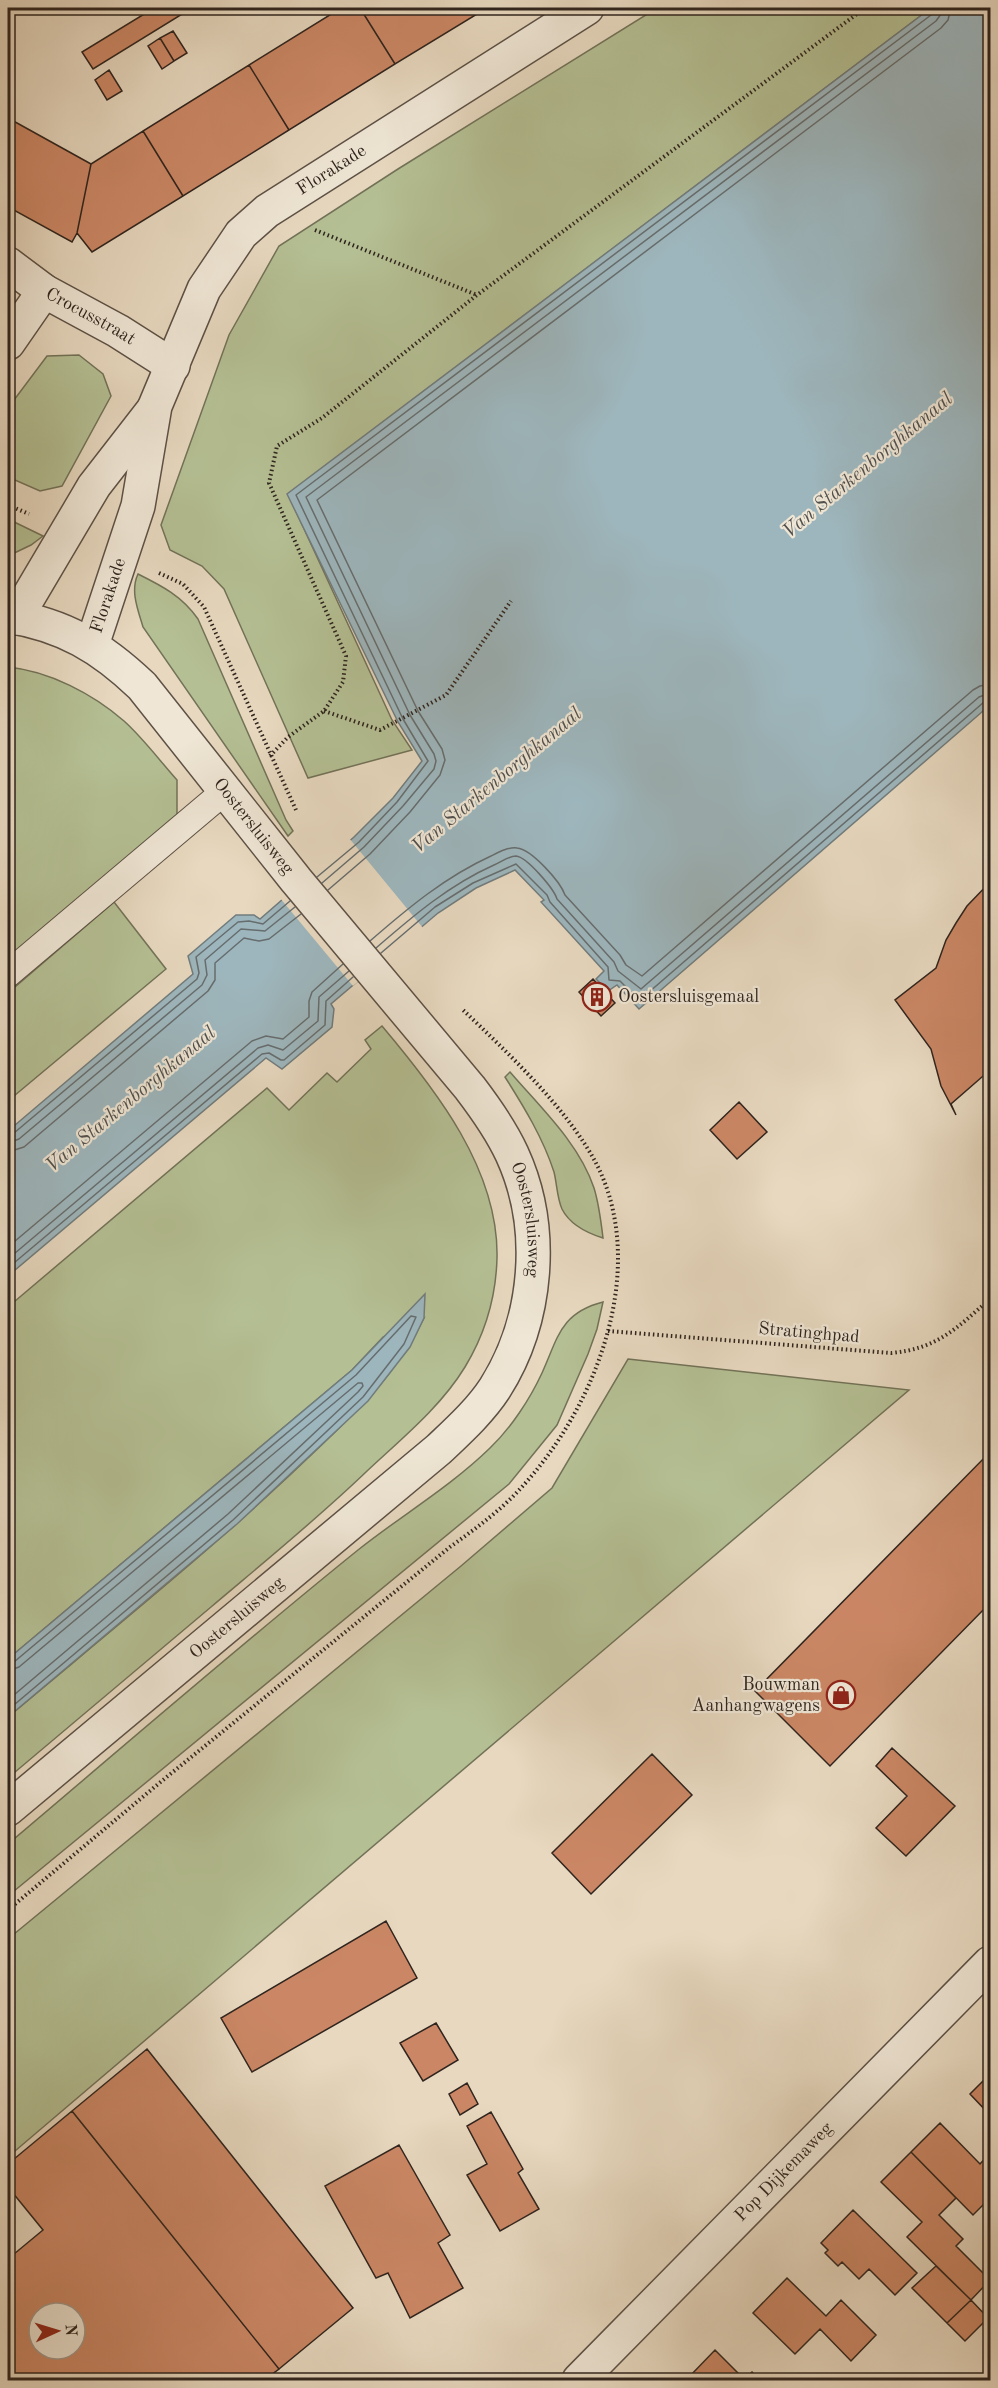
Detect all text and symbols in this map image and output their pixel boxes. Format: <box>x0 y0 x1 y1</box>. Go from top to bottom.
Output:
street label: Florakade <box>294 142 369 199</box>
street label: Crocusstraat <box>43 285 138 349</box>
water label: Van Starkenborghkanaal <box>779 389 957 543</box>
street label: Florakade <box>88 556 129 636</box>
water label: Van Starkenborghkanaal <box>408 704 586 858</box>
street label: Oostersluisweg <box>210 775 297 878</box>
building icon: Oostersluisgemaal <box>581 981 613 1013</box>
place label: Oostersluisgemaal <box>618 988 759 1006</box>
water label: Van Starkenborghkanaal <box>42 1023 220 1177</box>
street label: Oostersluisweg <box>507 1159 542 1279</box>
street label: Stratinghpad <box>758 1320 860 1346</box>
street label: Oostersluisweg <box>186 1573 288 1663</box>
place label: Bouwman Aanhangwagens <box>692 1676 820 1715</box>
shop icon: Bouwman Aanhangwagens <box>825 1679 857 1711</box>
street label: Pop Dijkemaweg <box>732 2119 836 2225</box>
north arrow <box>27 2301 87 2361</box>
text: N <box>62 2323 78 2338</box>

